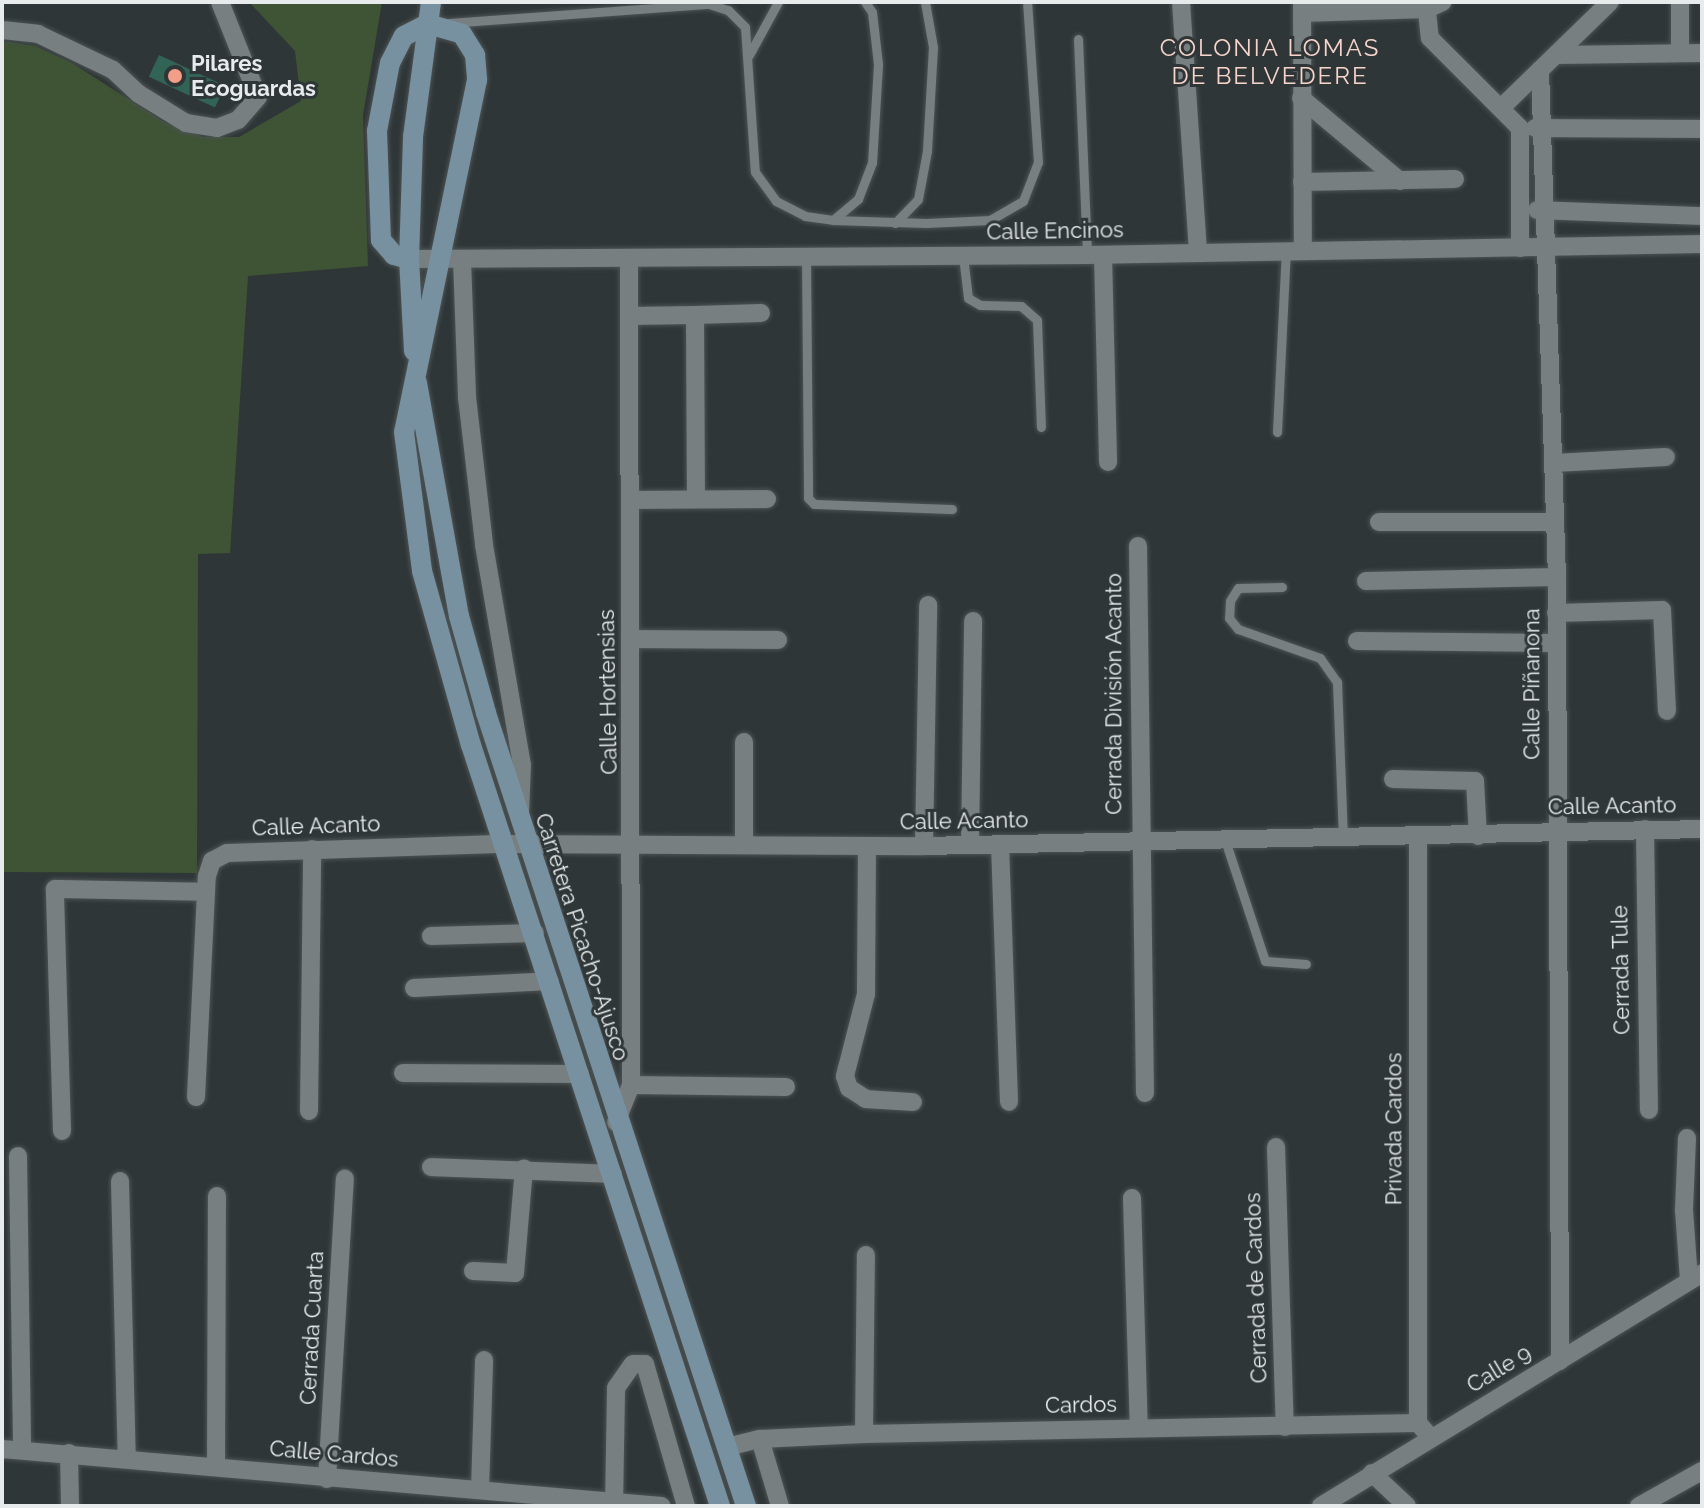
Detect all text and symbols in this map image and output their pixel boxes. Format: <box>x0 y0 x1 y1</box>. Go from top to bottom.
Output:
district label: COLONIA LOMAS DE BELVEDERE <box>1159 34 1381 90</box>
place label: Pilares Ecoguardas <box>191 50 316 102</box>
marker: Pilares Ecoguardas <box>166 67 184 85</box>
street label: Calle Encinos <box>986 217 1124 245</box>
street label: Cerrada División Acanto <box>1101 573 1127 815</box>
street label: Calle Piñanona <box>1519 608 1545 760</box>
street label: Calle Hortensias <box>593 609 623 775</box>
street label: Calle Acanto <box>1547 792 1677 820</box>
street label: Calle Acanto <box>899 807 1029 835</box>
street label: Carretera Picacho-Ajusco <box>529 810 635 1064</box>
street label: Calle Acanto <box>251 811 381 841</box>
street label: Cerrada Tule <box>1607 905 1635 1035</box>
street label: Privada Cardos <box>1381 1053 1407 1205</box>
street label: Cerrada de Cardos <box>1239 1192 1273 1384</box>
street label: Cerrada Cuarta <box>295 1250 329 1406</box>
street label: Calle 9 <box>1462 1340 1536 1398</box>
street label: Cardos <box>1045 1391 1117 1419</box>
street label: Calle Cardos <box>268 1435 400 1473</box>

